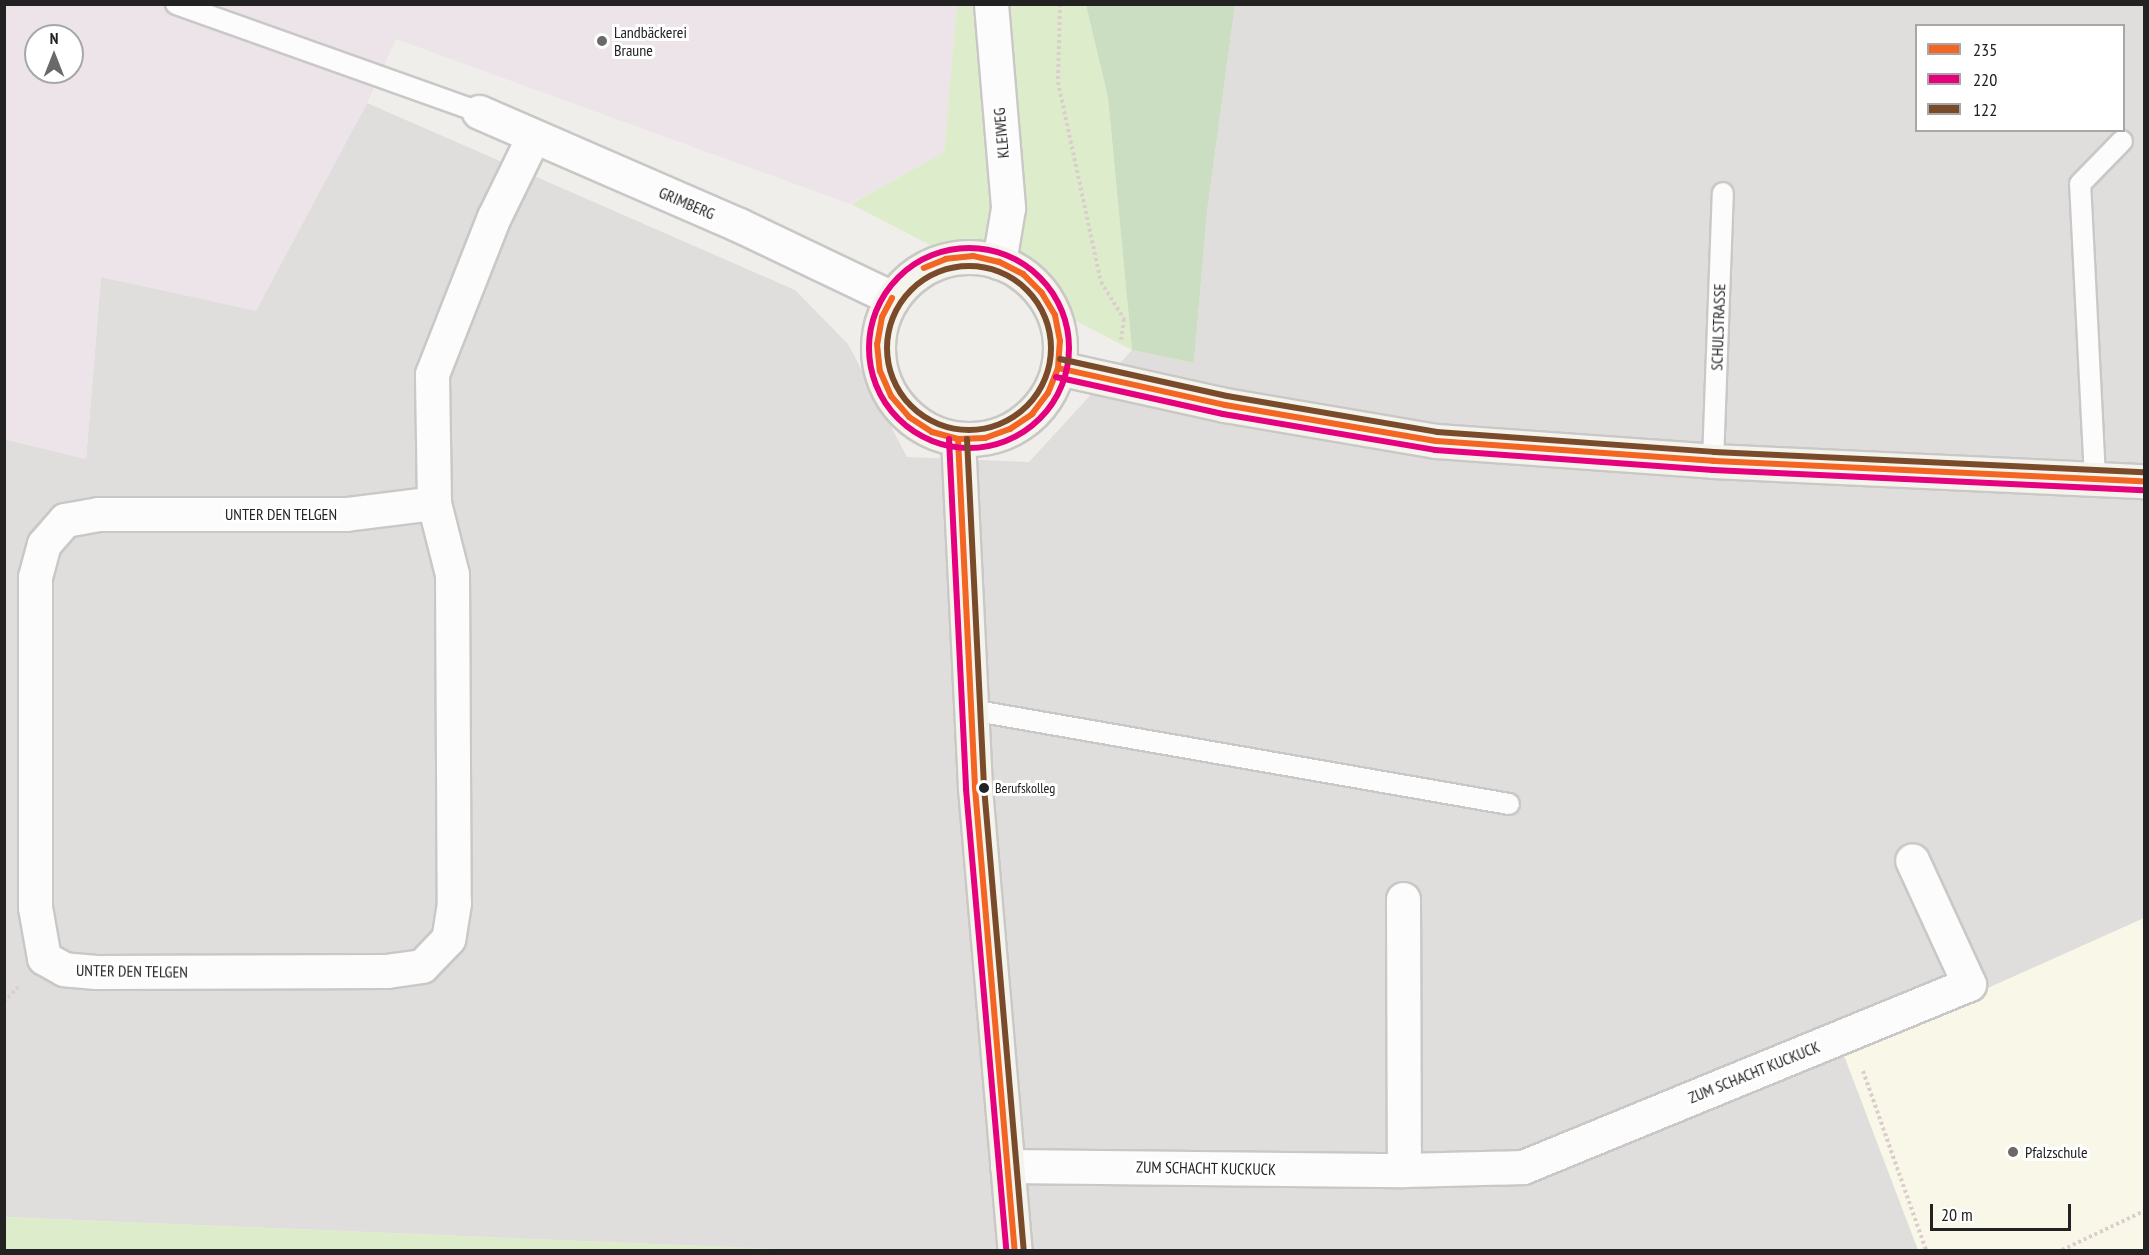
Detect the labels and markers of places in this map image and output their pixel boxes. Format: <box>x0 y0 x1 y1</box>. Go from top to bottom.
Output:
place label: Landbäckerei Braune <box>614 22 687 60</box>
marker: Landbäckerei Braune <box>595 34 609 48</box>
place label: Berufskolleg <box>995 780 1055 796</box>
marker: Berufskolleg <box>978 782 990 794</box>
place label: Pfalzschule <box>2025 1142 2088 1162</box>
marker: Pfalzschule <box>2006 1145 2020 1159</box>

